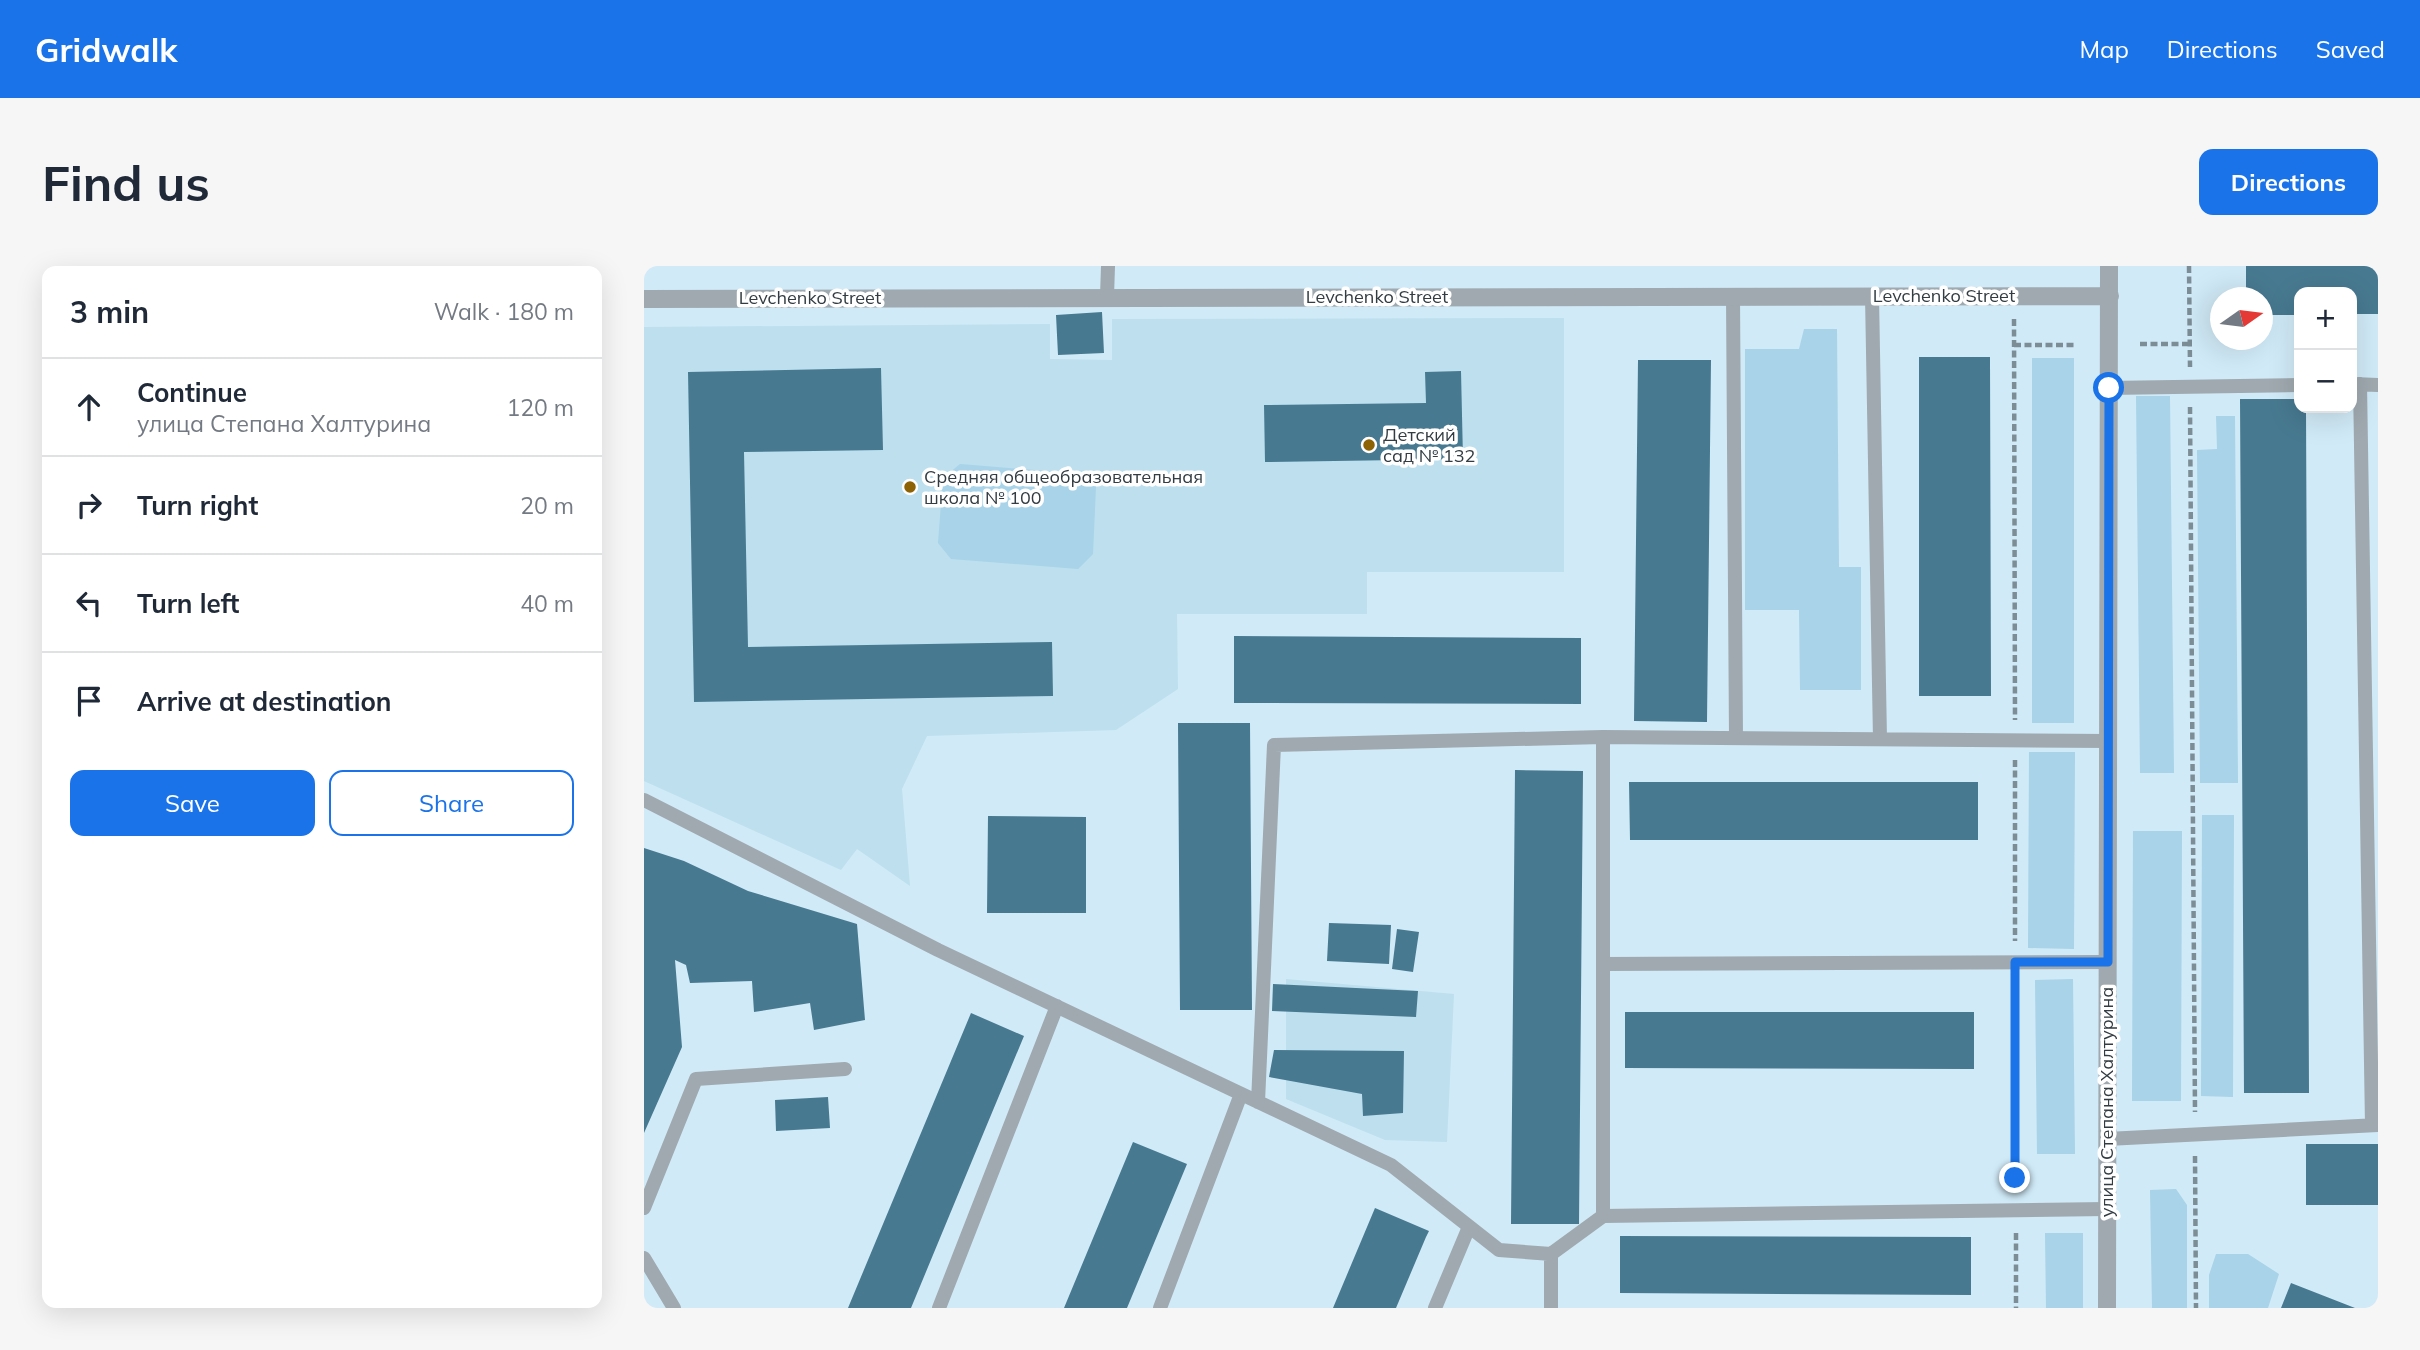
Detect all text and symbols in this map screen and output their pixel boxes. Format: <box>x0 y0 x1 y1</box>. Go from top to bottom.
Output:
text: Gridwalk <box>35 29 178 70</box>
text: Map <box>2079 34 2129 64</box>
text: Directions <box>2167 34 2278 64</box>
text: Saved <box>2316 34 2385 64</box>
button: Directions <box>2199 149 2378 215</box>
text: Find us <box>42 152 210 213</box>
street label: Levchenko Street <box>1873 284 2015 307</box>
street label: Levchenko Street <box>1306 285 1448 308</box>
street label: Levchenko Street <box>739 286 881 309</box>
north arrow <box>2210 287 2273 350</box>
map controls <box>2294 287 2357 413</box>
button: + <box>2294 287 2357 350</box>
text: 3 min <box>70 293 149 331</box>
text: Walk · 180 m <box>434 297 574 326</box>
button: − <box>2294 350 2357 413</box>
route start <box>2093 372 2124 403</box>
text: Continue <box>137 376 247 409</box>
icon: ahead <box>70 388 108 426</box>
text: 120 m <box>506 393 574 422</box>
text: улица Степана Халтурина <box>137 409 431 438</box>
place label: Детский сад № 132 <box>1383 423 1475 467</box>
marker: Детский сад № 132 <box>1361 437 1377 453</box>
place label: Средняя общеобразовательная школа № 100 <box>924 465 1203 509</box>
marker: Средняя общеобразовательная школа № 100 <box>902 479 918 495</box>
icon: right <box>70 486 108 524</box>
text: Turn right <box>137 489 258 522</box>
text: 20 m <box>520 491 574 520</box>
icon: left <box>70 584 108 622</box>
text: Turn left <box>137 587 239 620</box>
text: 40 m <box>520 589 574 618</box>
icon: arrive <box>70 682 108 720</box>
text: Arrive at destination <box>137 685 392 718</box>
button: Save <box>70 770 315 836</box>
button: Share <box>329 770 574 836</box>
street label: улица Степана Халтурина <box>2095 987 2118 1217</box>
route end <box>1999 1162 2030 1193</box>

